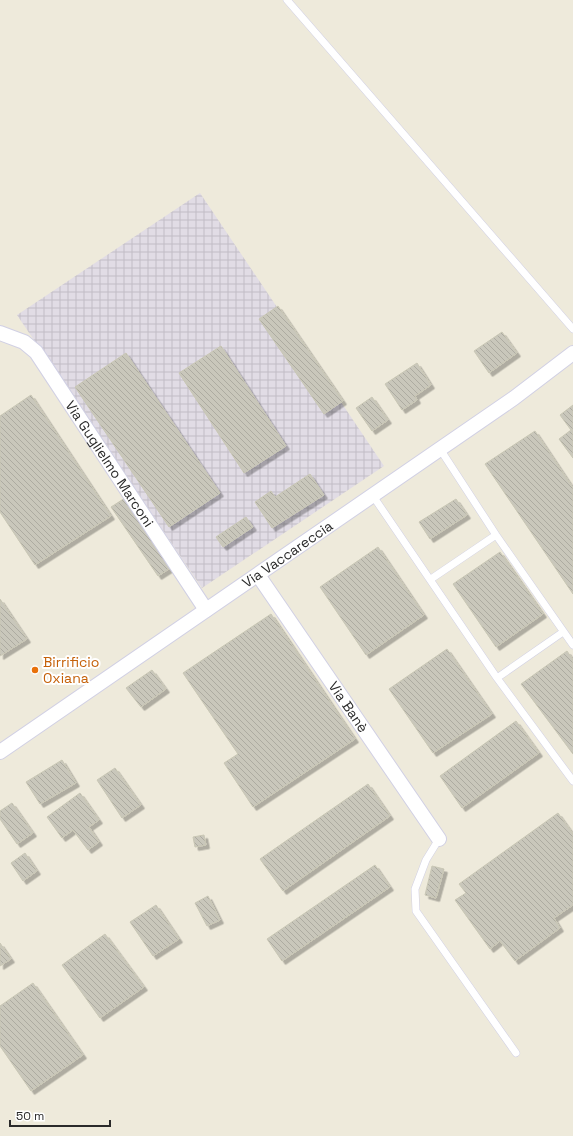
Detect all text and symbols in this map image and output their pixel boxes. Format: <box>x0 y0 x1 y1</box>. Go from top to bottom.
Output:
street label: Via Guglielmo Marconi <box>61 397 158 530</box>
street label: Via Vaccareccia <box>239 517 336 592</box>
place label: Birrificio Oxiana <box>43 653 99 687</box>
marker: Birrificio Oxiana <box>30 665 40 675</box>
street label: Via Banè <box>325 678 372 736</box>
scale bar <box>10 1102 110 1128</box>
text: 50 m <box>16 1108 44 1124</box>

